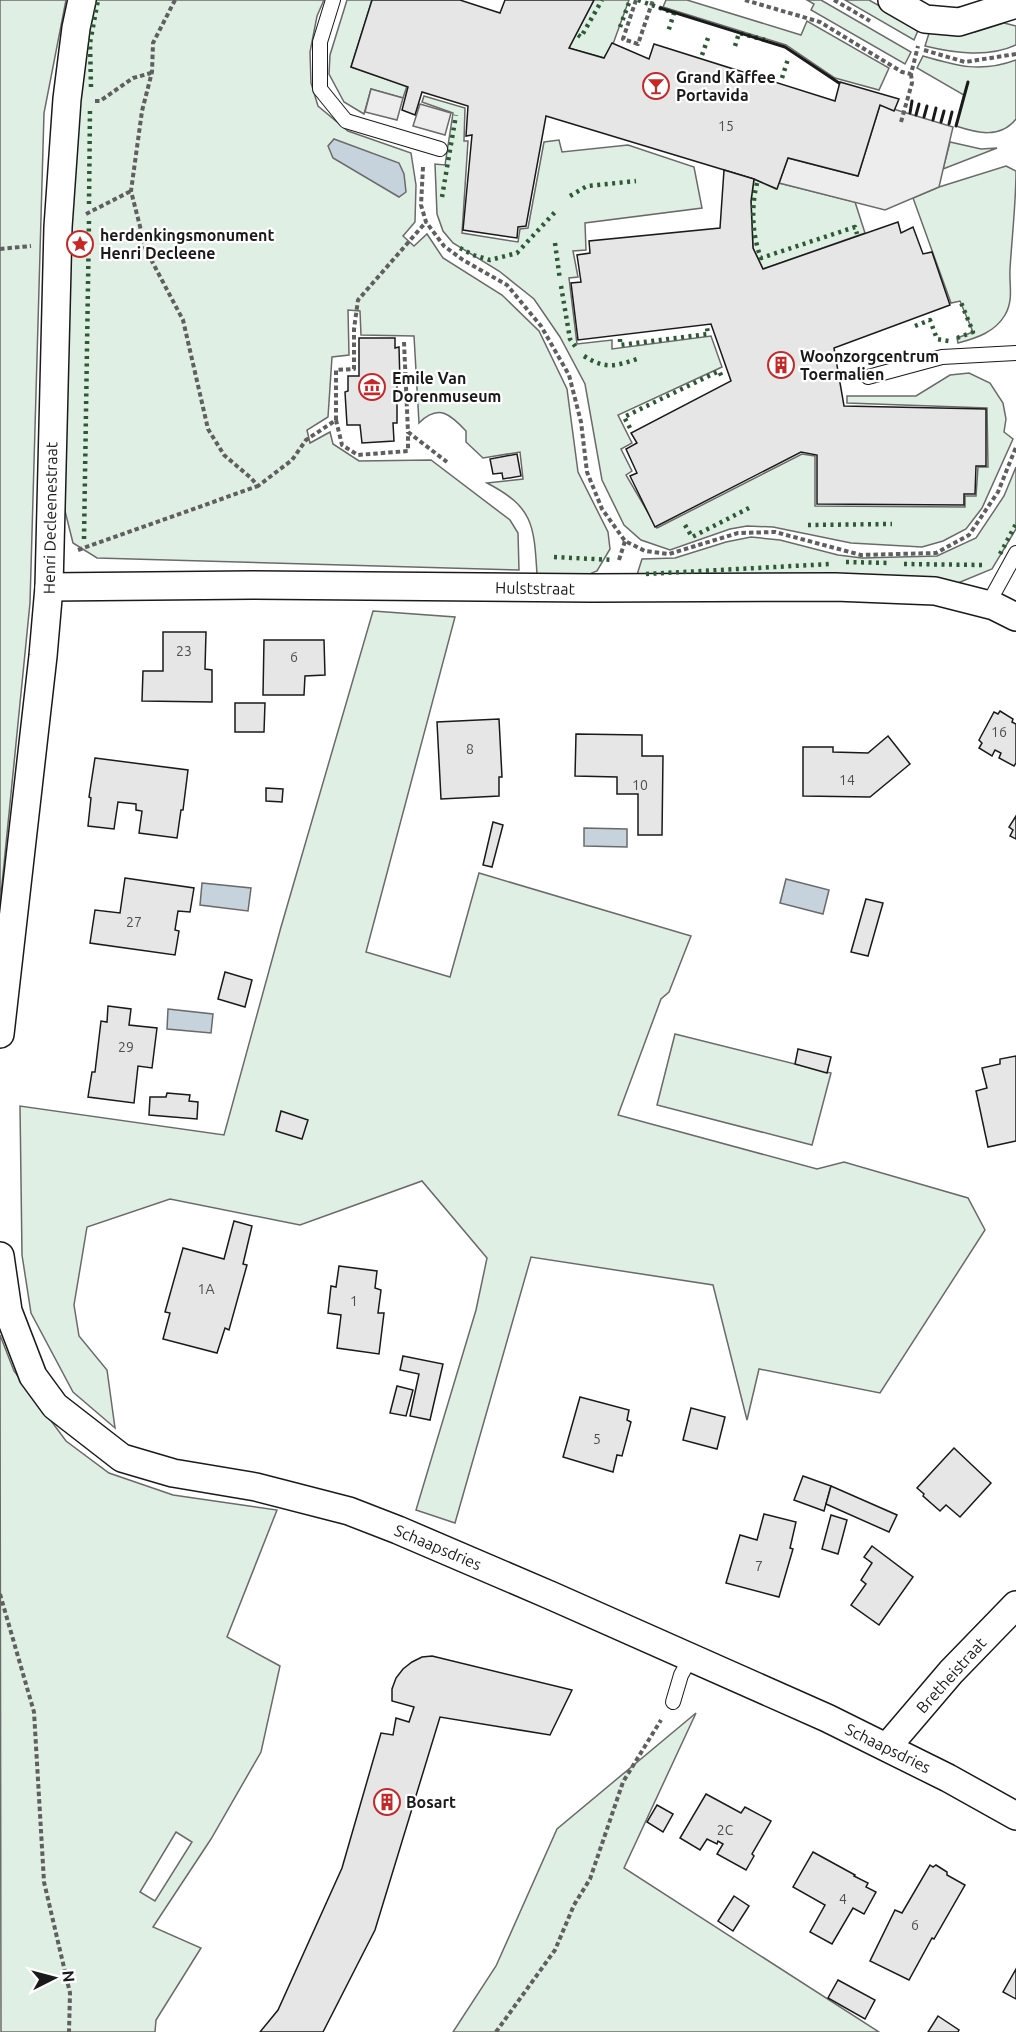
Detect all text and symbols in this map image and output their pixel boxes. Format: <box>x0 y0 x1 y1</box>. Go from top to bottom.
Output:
place label: Grand Kaffee Portavida <box>676 68 776 104</box>
bar icon: Grand Kaffee Portavida <box>641 71 671 101</box>
house number: 15 <box>718 118 734 134</box>
place label: herdenkingsmonument Henri Decleene <box>100 226 274 262</box>
place icon: herdenkingsmonument Henri Decleene <box>65 229 95 259</box>
place label: Woonzorgcentrum Toermalien <box>800 347 939 383</box>
building icon: Woonzorgcentrum Toermalien <box>766 350 796 380</box>
place label: Emile Van Dorenmuseum <box>392 369 501 405</box>
museum icon: Emile Van Dorenmuseum <box>357 372 387 402</box>
street label: Henri Decleenestraat <box>40 441 60 594</box>
street label: Hulststraat <box>495 578 576 598</box>
house number: 23 <box>176 643 192 659</box>
house number: 6 <box>290 649 298 665</box>
house number: 16 <box>991 724 1007 740</box>
house number: 8 <box>466 741 474 757</box>
house number: 14 <box>839 772 855 788</box>
house number: 10 <box>632 777 648 793</box>
house number: 27 <box>126 914 142 930</box>
house number: 29 <box>118 1039 134 1055</box>
house number: 1A <box>198 1281 215 1297</box>
house number: 1 <box>350 1293 358 1309</box>
house number: 5 <box>593 1431 601 1447</box>
street label: Schaapsdries <box>392 1521 484 1573</box>
house number: 7 <box>755 1558 763 1574</box>
street label: Bretheistraat <box>912 1633 990 1716</box>
street label: Schaapsdries <box>842 1720 934 1776</box>
building icon: Bosart <box>372 1787 402 1817</box>
place label: Bosart <box>406 1793 456 1811</box>
house number: 2C <box>717 1822 734 1838</box>
house number: 4 <box>839 1891 847 1907</box>
house number: 6 <box>911 1917 919 1933</box>
north arrow <box>24 1948 84 2008</box>
text: N <box>59 1970 78 1983</box>

